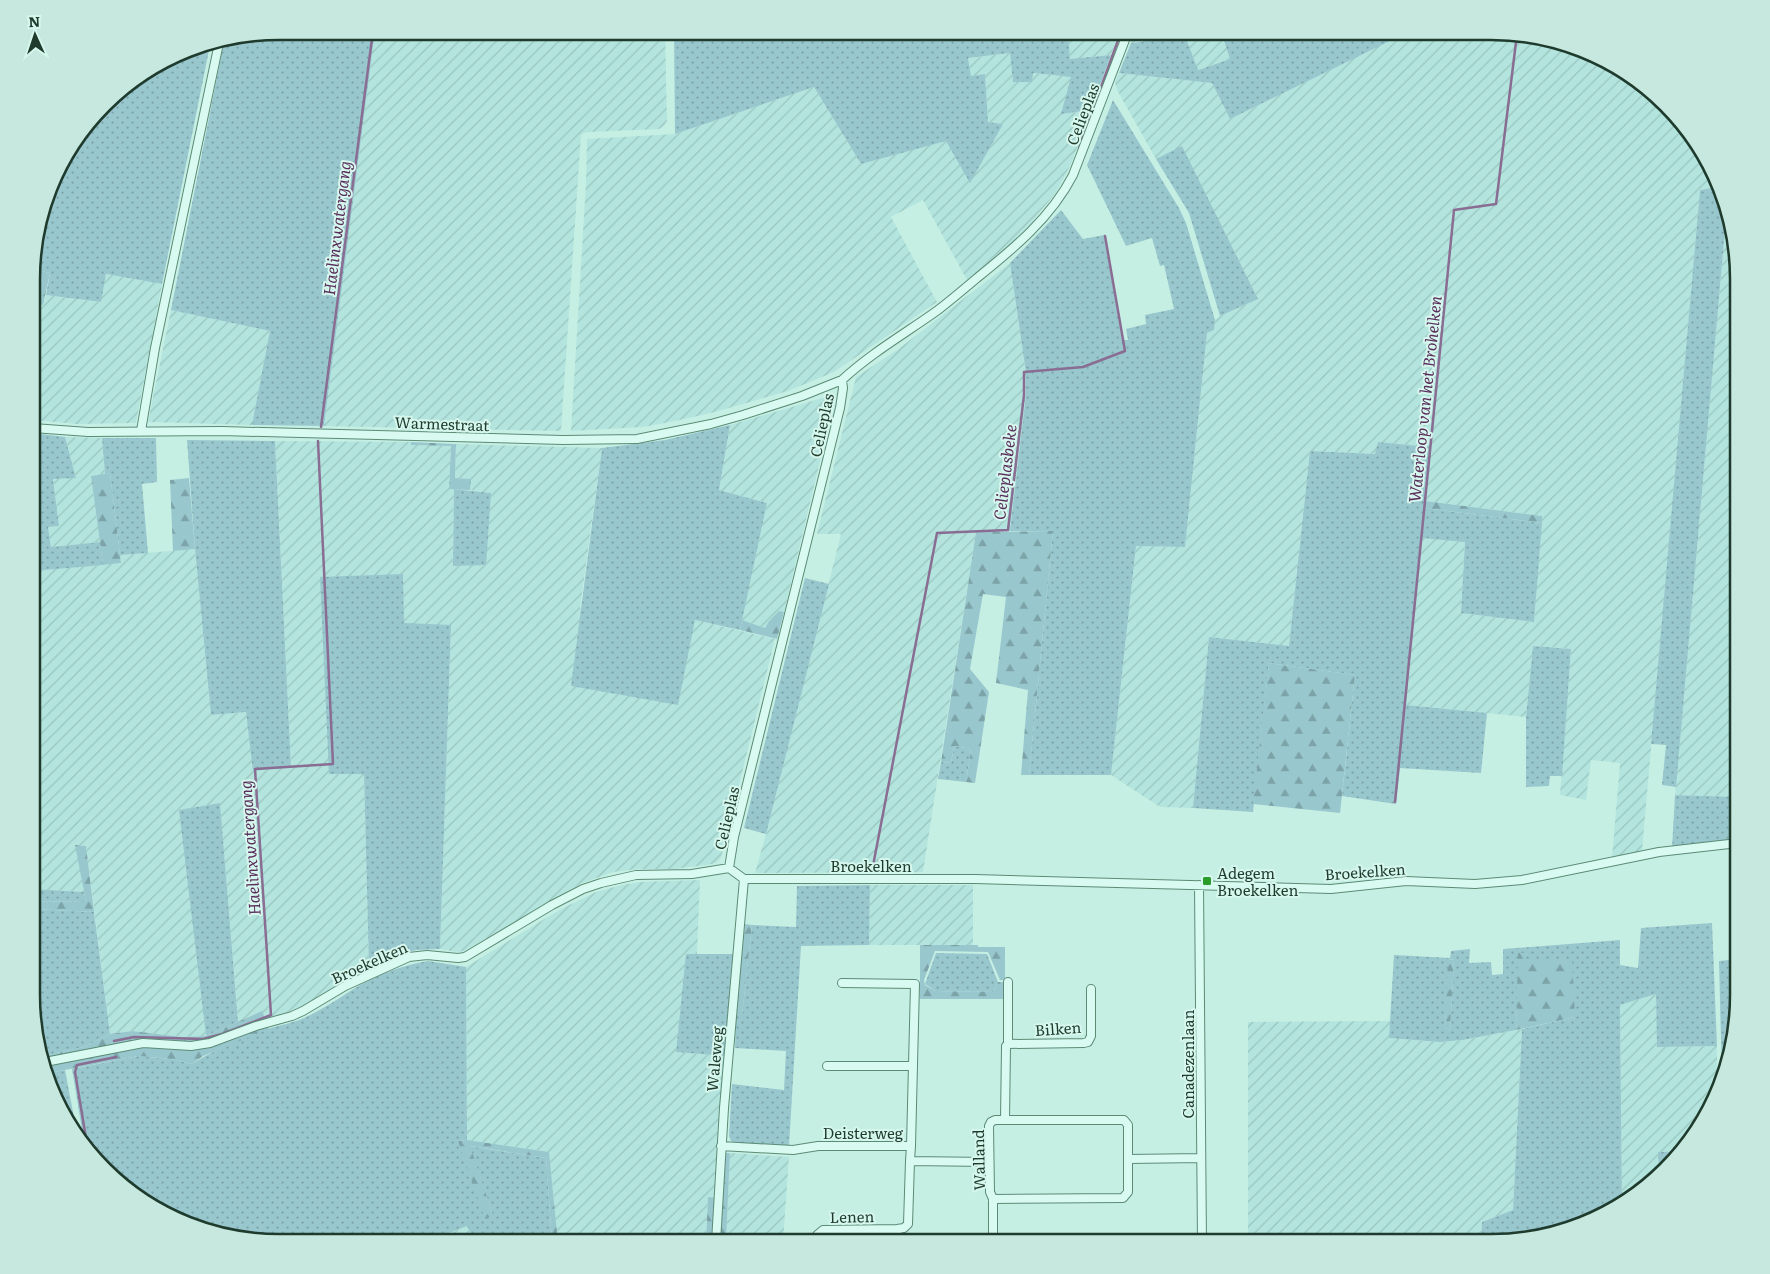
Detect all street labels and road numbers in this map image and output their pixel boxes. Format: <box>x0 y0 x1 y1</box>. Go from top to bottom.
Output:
street label: Celieplas <box>1060 80 1104 148</box>
street label: Celieplas <box>803 391 839 459</box>
street label: Warmestraat <box>394 410 490 436</box>
street label: Celieplas <box>708 784 745 852</box>
street label: Broekelken <box>830 854 912 877</box>
street label: Broekelken <box>1324 857 1406 885</box>
street label: Broekelken <box>327 935 411 989</box>
street label: Canadezenlaan <box>1176 1010 1199 1118</box>
street label: Bilken <box>1034 1015 1082 1041</box>
street label: Waleweg <box>700 1025 728 1093</box>
street label: Deisterweg <box>823 1121 904 1144</box>
street label: Walland <box>966 1129 990 1191</box>
street label: Lenen <box>829 1204 875 1228</box>

